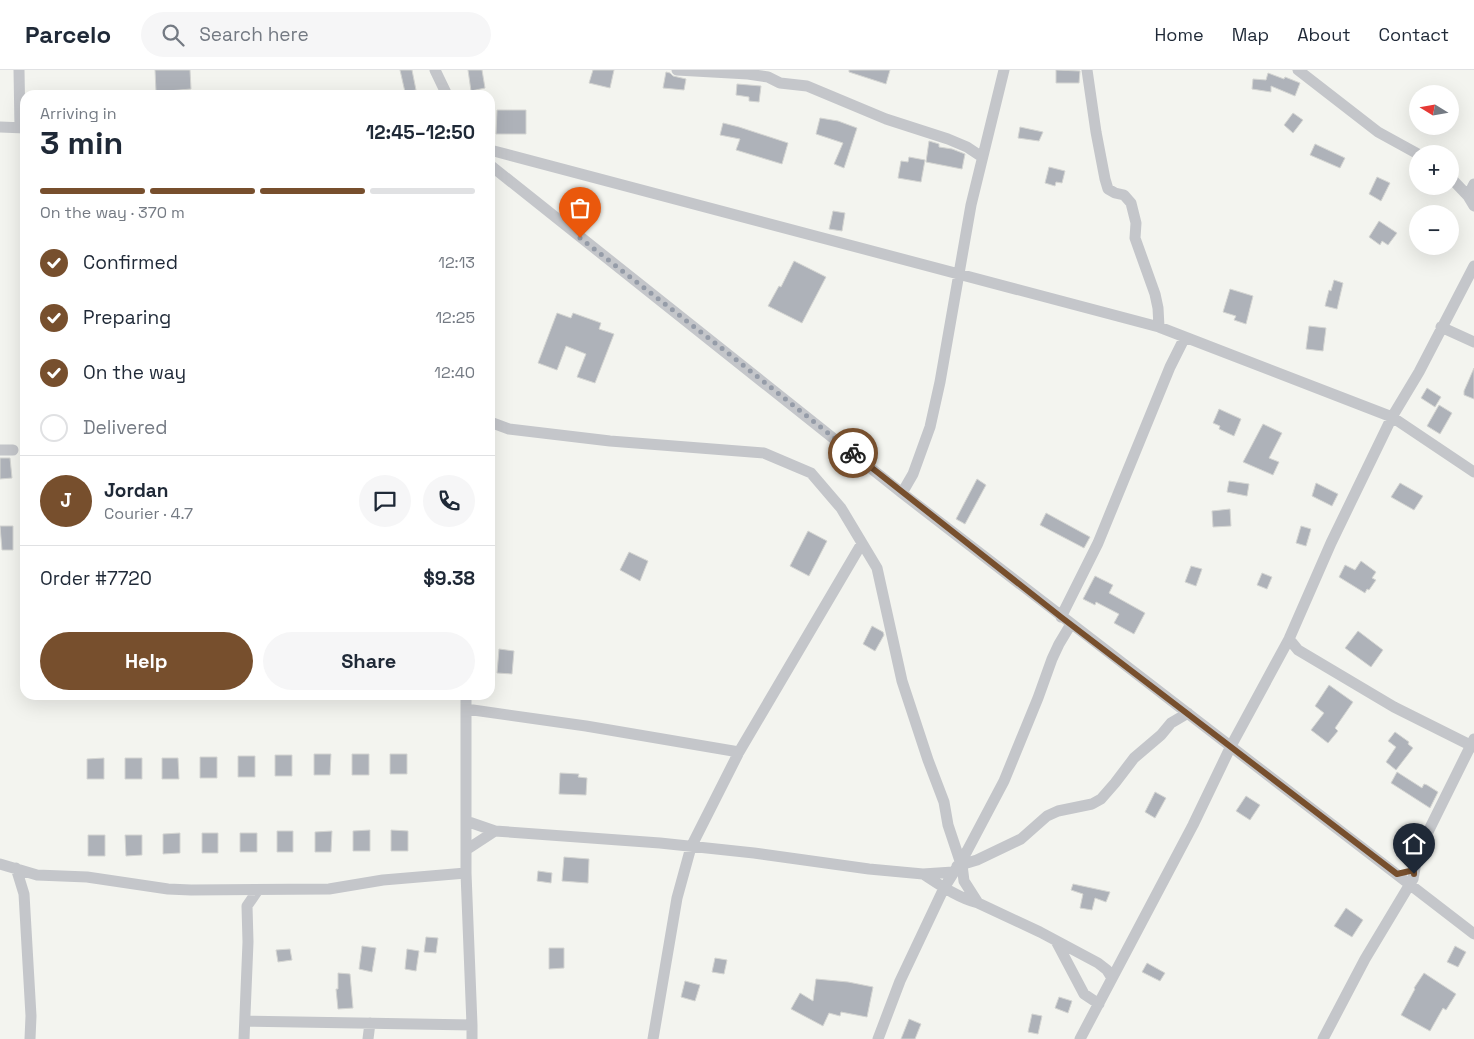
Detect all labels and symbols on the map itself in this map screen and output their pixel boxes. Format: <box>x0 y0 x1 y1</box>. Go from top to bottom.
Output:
north arrow <box>1409 85 1459 135</box>
pin <box>559 187 601 238</box>
courier <box>828 428 878 478</box>
pin <box>1393 823 1435 874</box>

